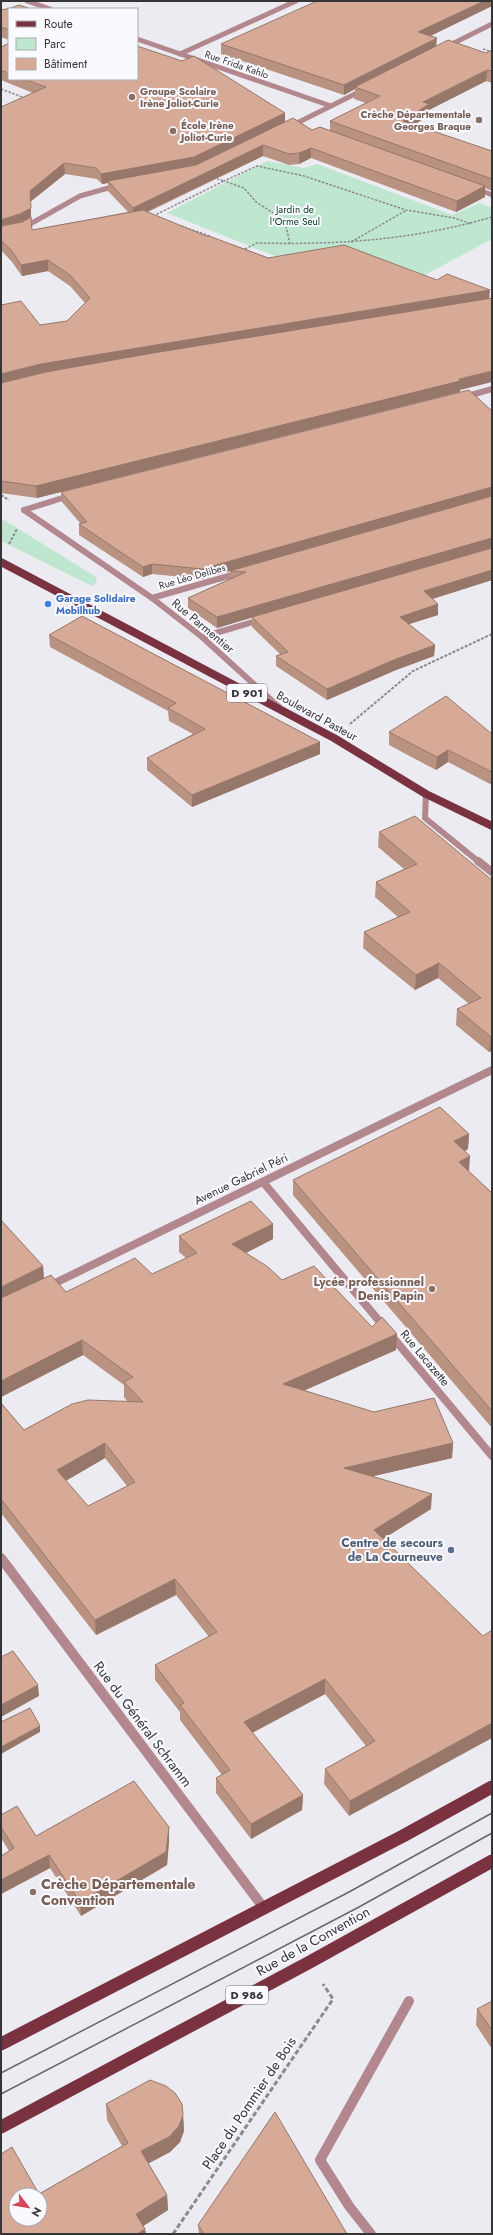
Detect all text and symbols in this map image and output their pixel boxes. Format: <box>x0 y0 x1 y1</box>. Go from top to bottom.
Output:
legend <box>8 8 138 80</box>
text: Route <box>44 15 73 33</box>
text: Parc <box>44 35 66 53</box>
street label: Rue Frida Kahlo <box>203 47 271 83</box>
text: Bâtiment <box>44 55 87 73</box>
place label: Groupe Scolaire Irène Joliot-Curie <box>140 84 219 111</box>
marker: Groupe Scolaire Irène Joliot-Curie <box>127 92 137 102</box>
place label: Crèche Départementale Georges Braque <box>361 107 471 134</box>
marker: Crèche Départementale Georges Braque <box>474 115 484 125</box>
place label: École Irène Joliot-Curie <box>179 118 234 145</box>
marker: École Irène Joliot-Curie <box>168 126 178 136</box>
park label: Jardin de l'Orme Seul <box>270 202 320 229</box>
street label: Rue Léo Delibes <box>157 560 227 593</box>
place label: Garage Solidaire Mobilhub <box>56 591 136 618</box>
street label: Rue Parmentier <box>168 594 239 658</box>
marker: Garage Solidaire Mobilhub <box>43 599 53 609</box>
road number: D 901 <box>227 684 267 702</box>
street label: Boulevard Pasteur <box>273 686 362 746</box>
street label: Avenue Gabriel Péri <box>191 1148 291 1210</box>
place label: Lycée professionnel Denis Papin <box>313 1273 424 1305</box>
marker: Lycée professionnel Denis Papin <box>427 1284 437 1294</box>
street label: Rue Lacazette <box>396 1326 454 1390</box>
place label: Centre de secours de La Courneuve <box>341 1534 444 1566</box>
marker: Centre de secours de La Courneuve <box>446 1545 456 1555</box>
street label: Rue du Général Schramm <box>89 1657 197 1791</box>
place label: Crèche Départementale Convention <box>41 1874 196 1910</box>
marker: Crèche Départementale Convention <box>28 1887 38 1897</box>
street label: Rue de la Convention <box>253 1901 373 1981</box>
road number: D 986 <box>226 1986 268 2004</box>
street label: Place du Pommier de Bois <box>197 2032 301 2173</box>
north arrow <box>8 2187 48 2227</box>
text: N <box>27 2204 46 2220</box>

